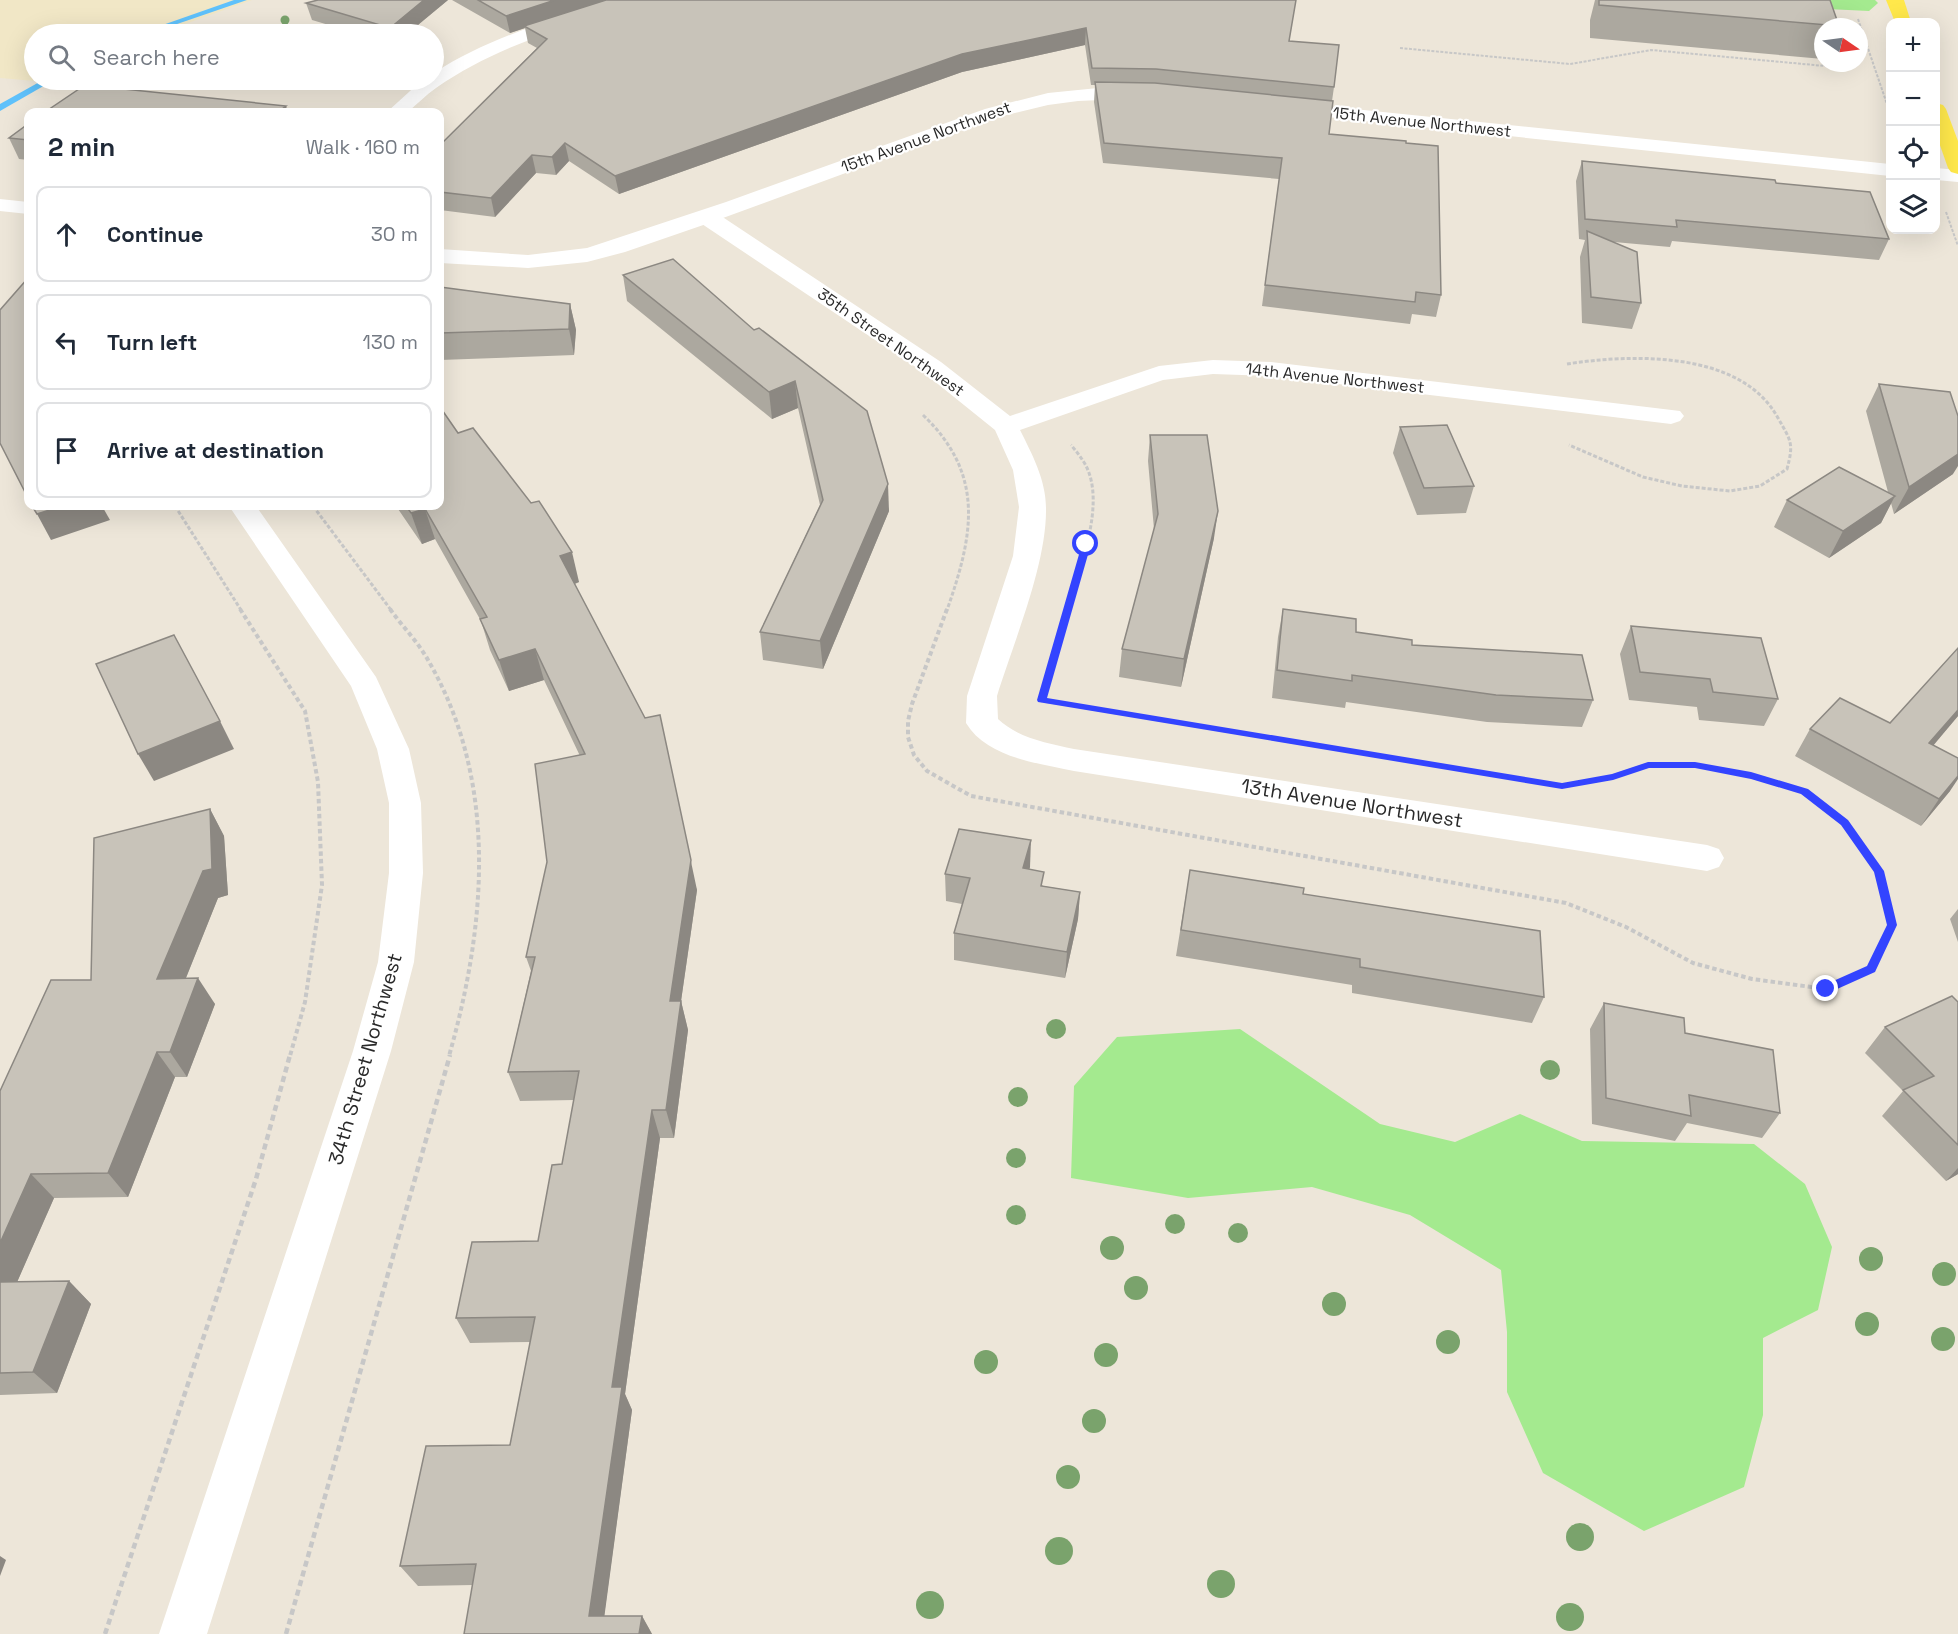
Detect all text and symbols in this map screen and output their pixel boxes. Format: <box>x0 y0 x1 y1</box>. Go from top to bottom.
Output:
north arrow <box>1814 18 1868 72</box>
map controls <box>1886 18 1940 234</box>
button: + <box>1886 18 1940 72</box>
search box <box>24 24 444 90</box>
icon: search <box>45 41 78 74</box>
text: Search here <box>93 43 220 71</box>
button: − <box>1886 72 1940 126</box>
street label: 15th Avenue Northwest <box>838 96 1014 178</box>
street label: 15th Avenue Northwest <box>1332 102 1512 142</box>
button: locate <box>1886 126 1940 180</box>
text: 2 min <box>48 130 115 164</box>
text: Walk · 160 m <box>306 134 420 160</box>
button: layers <box>1886 180 1940 234</box>
icon: ahead <box>50 218 83 251</box>
text: Continue <box>107 220 203 248</box>
text: 30 m <box>371 221 418 247</box>
street label: 35th Street Northwest <box>813 283 969 401</box>
icon: left <box>50 326 83 359</box>
text: Turn left <box>107 328 197 356</box>
text: 130 m <box>362 329 418 355</box>
street label: 14th Avenue Northwest <box>1245 358 1425 398</box>
icon: arrive <box>50 434 83 467</box>
text: Arrive at destination <box>107 436 324 464</box>
route start <box>1072 530 1098 556</box>
street label: 13th Avenue Northwest <box>1239 773 1465 833</box>
street label: 34th Street Northwest <box>322 950 408 1168</box>
route end <box>1812 975 1838 1001</box>

